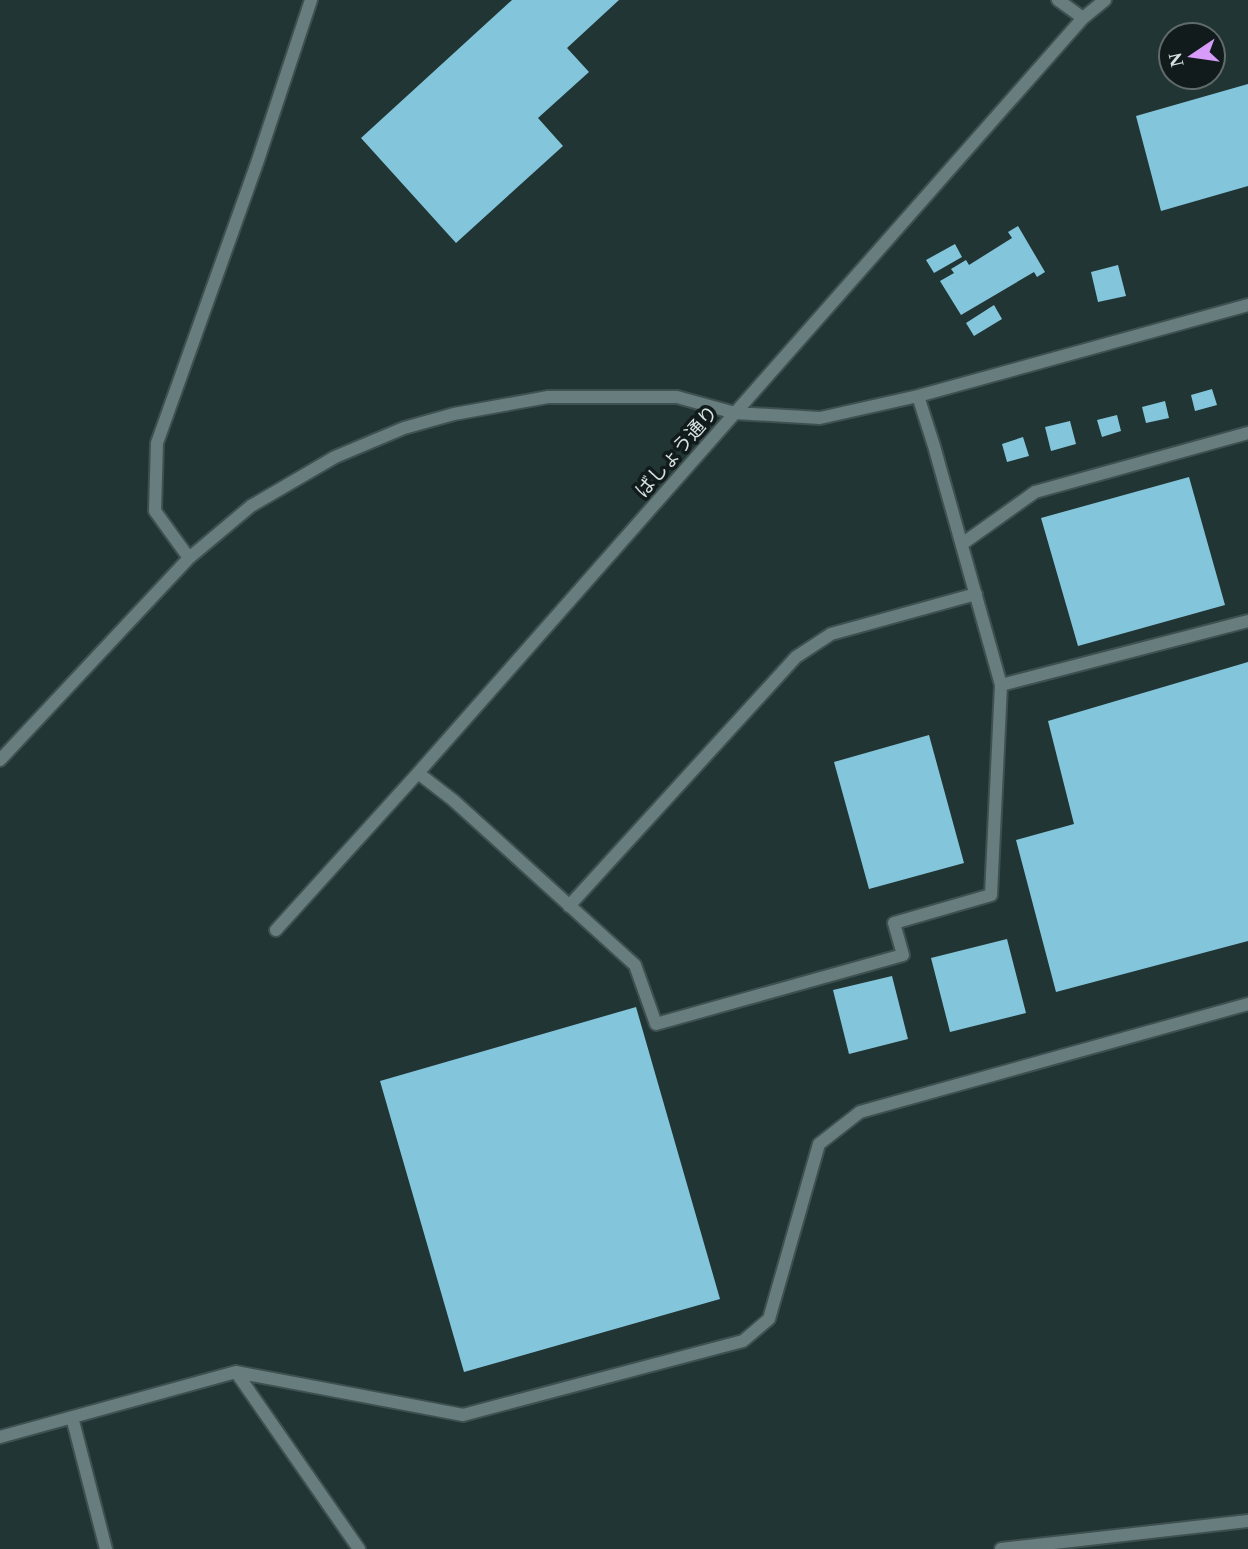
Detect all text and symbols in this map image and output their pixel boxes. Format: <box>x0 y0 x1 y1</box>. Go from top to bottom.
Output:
north arrow <box>1157 21 1227 91</box>
text: N <box>1164 50 1188 69</box>
street label: ばしょう通り <box>631 401 722 501</box>

